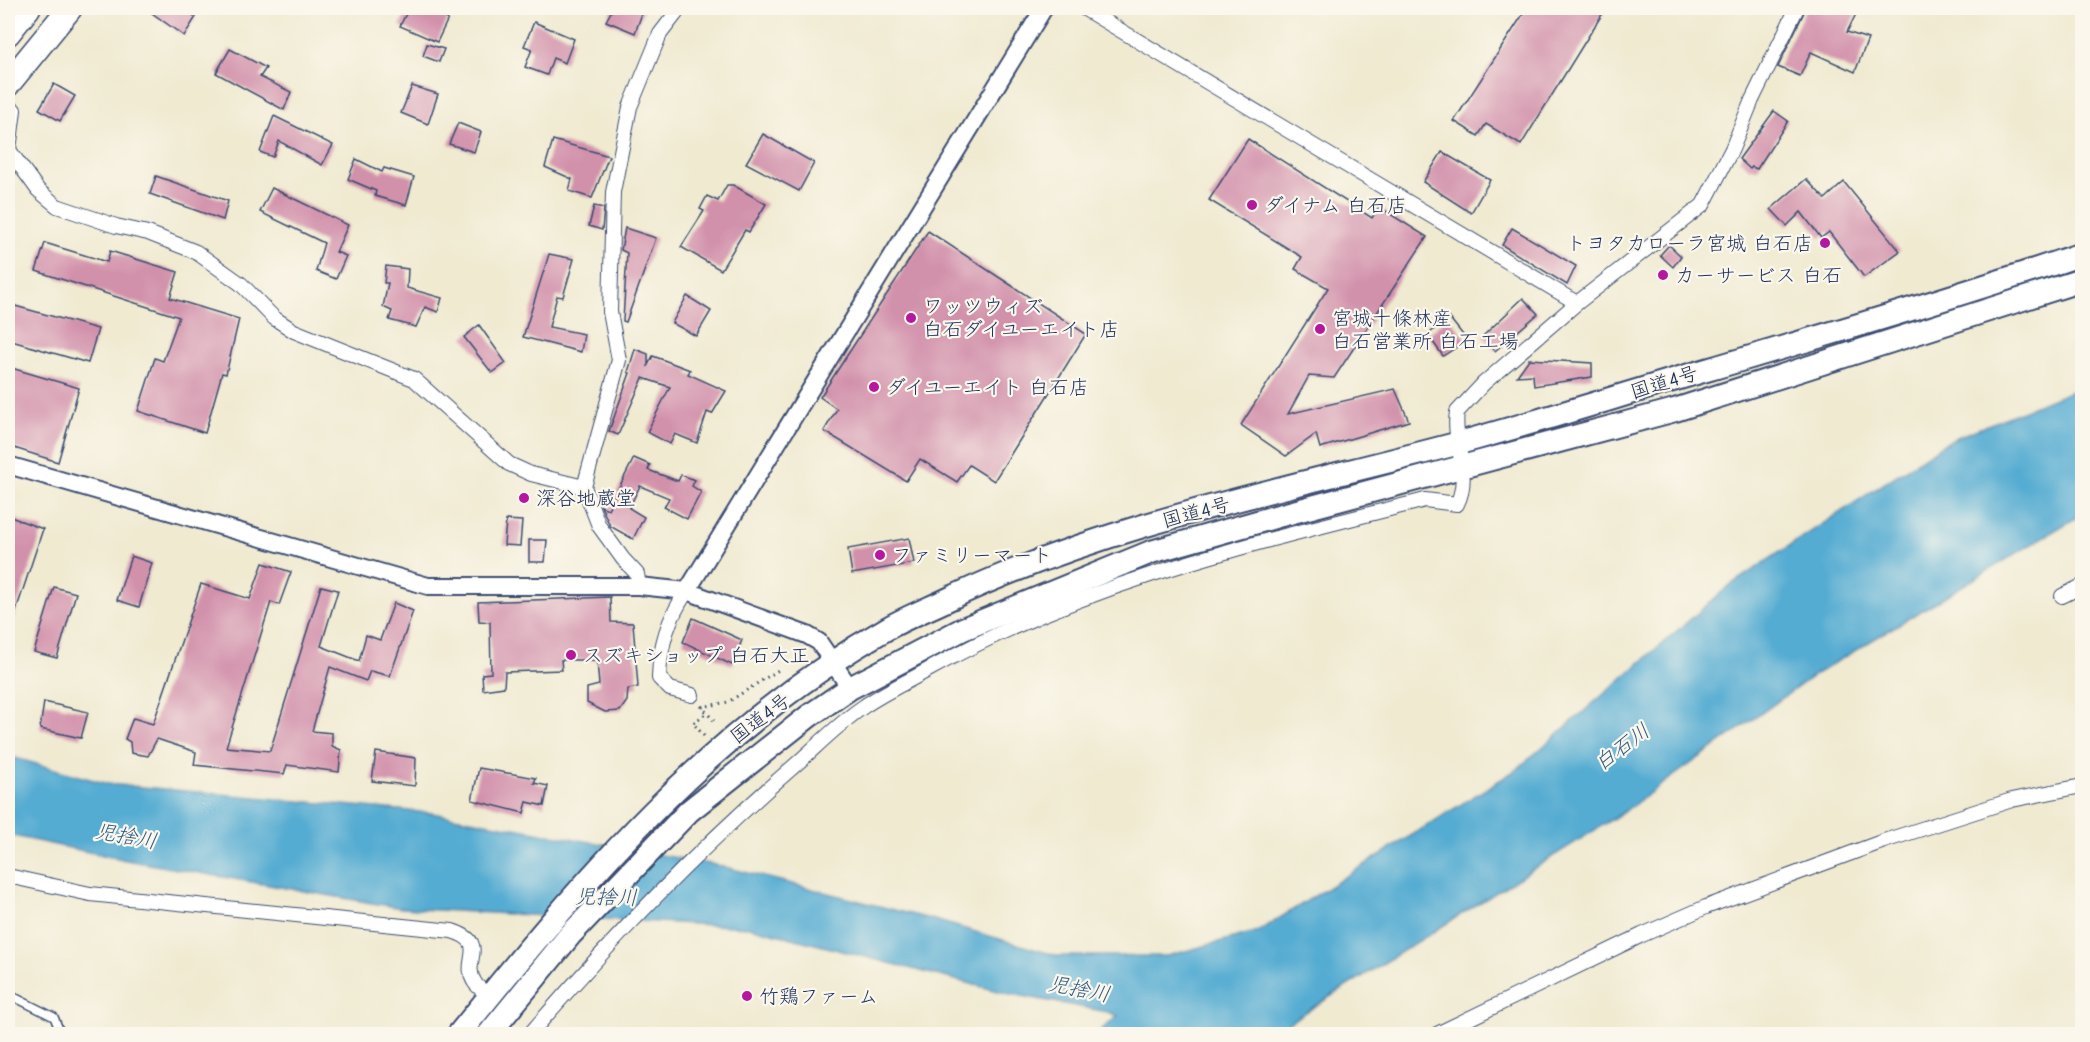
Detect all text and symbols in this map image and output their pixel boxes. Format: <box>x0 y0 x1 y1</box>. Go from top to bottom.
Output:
place label: ダイナム 白石店 <box>1264 194 1407 217</box>
marker: ダイナム 白石店 <box>1245 198 1259 212</box>
place label: トヨタカローラ宮城 白石店 <box>1566 232 1813 255</box>
marker: トヨタカローラ宮城 白石店 <box>1818 236 1832 250</box>
place label: カーサービス 白石 <box>1675 264 1842 287</box>
marker: カーサービス 白石 <box>1656 268 1670 282</box>
place label: ワッツウィズ 白石ダイユーエイト店 <box>923 295 1119 341</box>
place label: 宮城十條林産 白石営業所 白石工場 <box>1332 307 1519 353</box>
marker: ワッツウィズ 白石ダイユーエイト店 <box>904 311 918 325</box>
marker: 宮城十條林産 白石営業所 白石工場 <box>1313 322 1327 336</box>
street label: 国道4号 <box>1627 361 1701 404</box>
place label: ダイユーエイト 白石店 <box>886 376 1089 399</box>
marker: ダイユーエイト 白石店 <box>867 380 881 394</box>
place label: 深谷地蔵堂 <box>536 487 636 510</box>
marker: 深谷地蔵堂 <box>517 491 531 505</box>
street label: 国道4号 <box>1159 492 1233 533</box>
place label: ファミリーマート <box>892 544 1052 567</box>
marker: ファミリーマート <box>873 548 887 562</box>
place label: スズキショップ 白石大正 <box>583 644 810 667</box>
marker: スズキショップ 白石大正 <box>564 648 578 662</box>
street label: 国道4号 <box>726 688 795 749</box>
water label: 白石川 <box>1590 718 1654 776</box>
water label: 児捨川 <box>93 819 159 853</box>
water label: 児捨川 <box>574 884 638 910</box>
water label: 児捨川 <box>1046 971 1112 1007</box>
place label: 竹鶏ファーム <box>759 985 878 1008</box>
marker: 竹鶏ファーム <box>740 989 754 1003</box>

